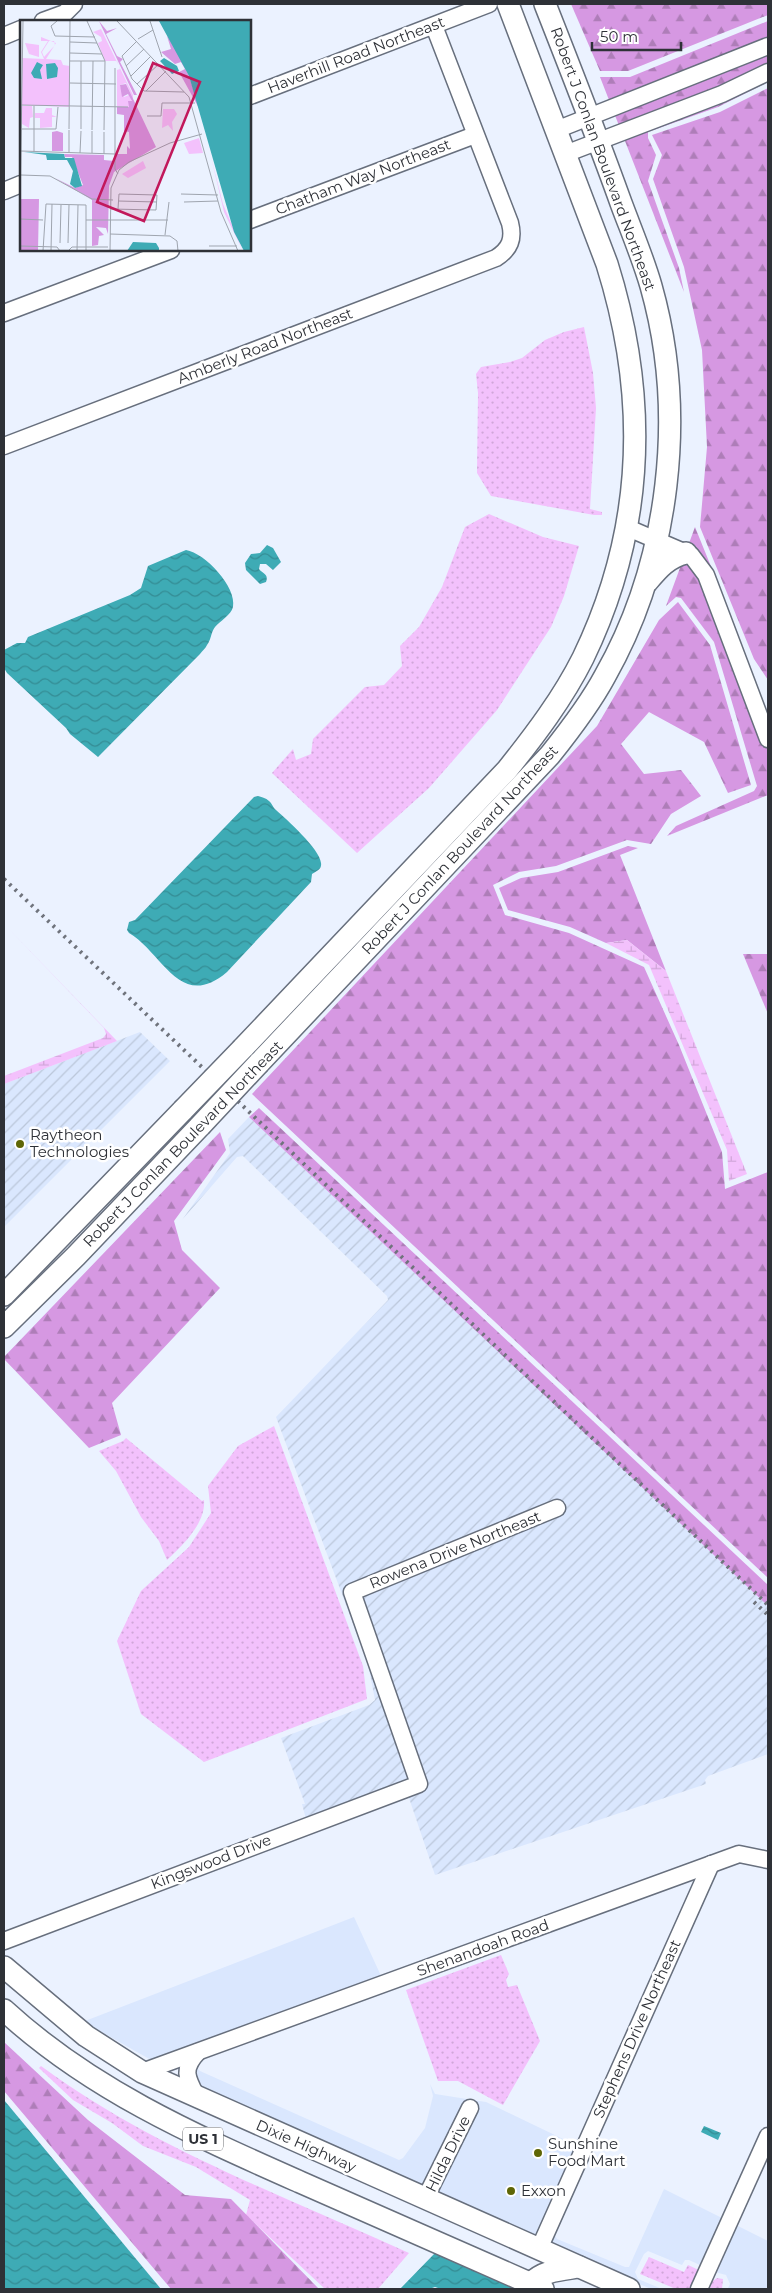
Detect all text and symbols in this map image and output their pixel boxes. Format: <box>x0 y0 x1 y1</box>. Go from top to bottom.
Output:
street label: Haverhill Road Northeast <box>265 12 447 97</box>
inset map <box>20 20 251 251</box>
scale bar <box>592 20 681 52</box>
street label: Robert J Conlan Boulevard Northeast <box>547 24 660 293</box>
text: 50 m <box>600 27 638 46</box>
street label: Chatham Way Northeast <box>273 134 453 219</box>
street label: Amberly Road Northeast <box>175 303 355 388</box>
street label: Robert J Conlan Boulevard Northeast <box>357 741 562 958</box>
street label: Robert J Conlan Boulevard Northeast <box>79 1037 287 1251</box>
place label: Raytheon Technologies <box>30 1125 129 1161</box>
marker: Raytheon Technologies <box>14 1138 26 1150</box>
street label: Rowena Drive Northeast <box>366 1506 543 1593</box>
street label: Kingswood Drive <box>148 1830 274 1893</box>
street label: Shenandoah Road <box>414 1915 551 1980</box>
street label: Stephens Drive Northeast <box>589 1937 685 2121</box>
street label: Hilda Drive <box>421 2113 474 2195</box>
street label: Dixie Highway <box>253 2115 360 2176</box>
road number: US 1 <box>183 2128 223 2150</box>
place label: Sunshine Food Mart <box>548 2134 626 2170</box>
marker: Sunshine Food Mart <box>532 2147 544 2159</box>
place label: Exxon <box>521 2181 566 2200</box>
marker: Exxon <box>505 2185 517 2197</box>

